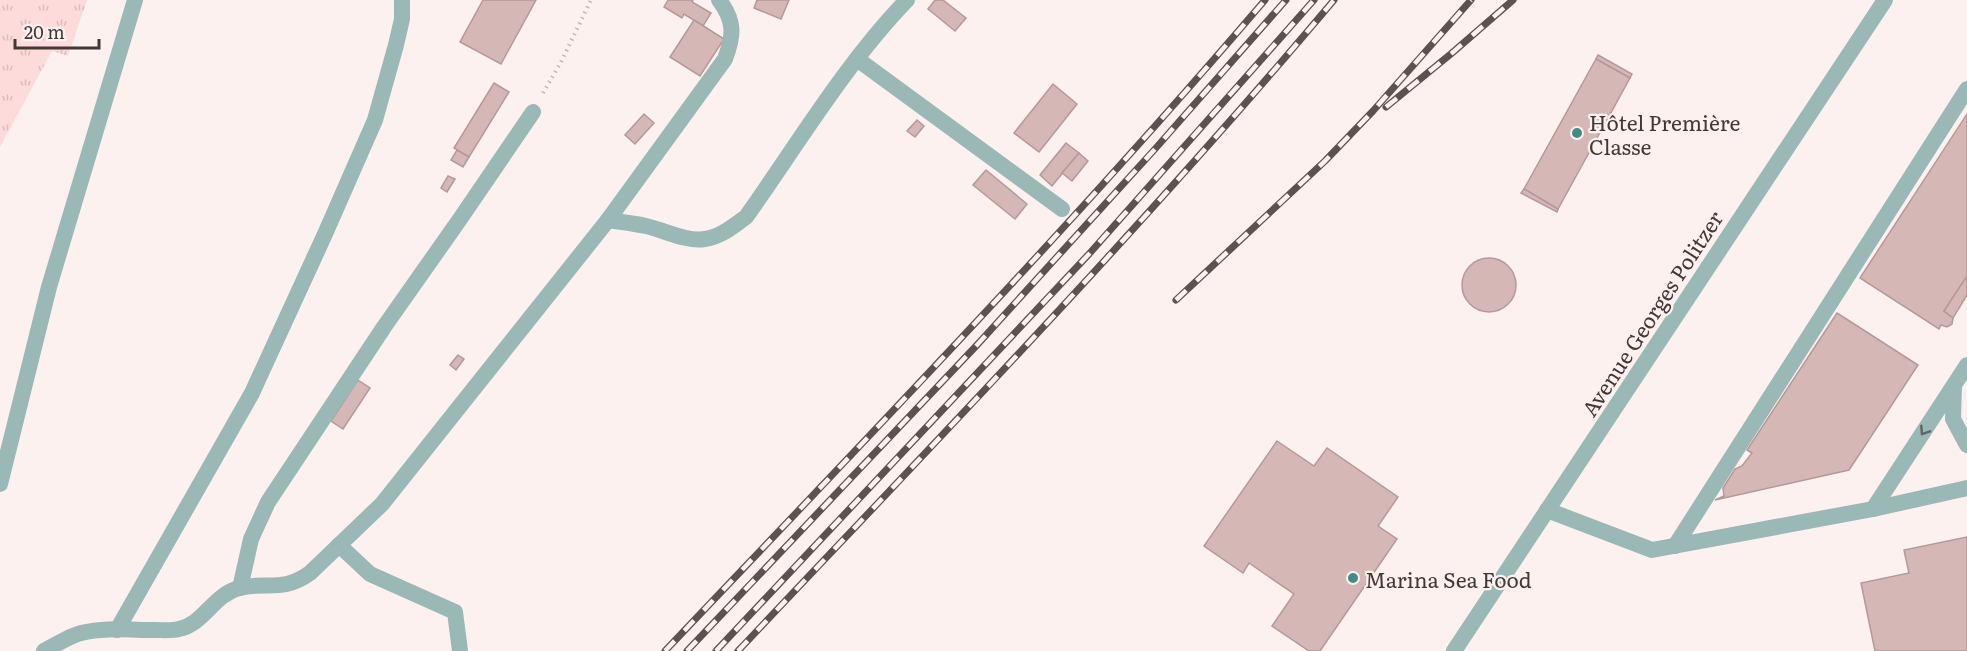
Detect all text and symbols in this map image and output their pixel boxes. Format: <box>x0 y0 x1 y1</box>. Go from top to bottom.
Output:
scale bar <box>15 12 99 50</box>
text: 20 m <box>24 18 65 45</box>
place label: Hôtel Première Classe <box>1589 106 1740 161</box>
marker: Hôtel Première Classe <box>1570 126 1584 140</box>
street label: Avenue Georges Politzer <box>1573 204 1729 422</box>
one-way arrow <box>1919 425 1931 435</box>
place label: Marina Sea Food <box>1365 563 1532 594</box>
marker: Marina Sea Food <box>1346 571 1360 585</box>

